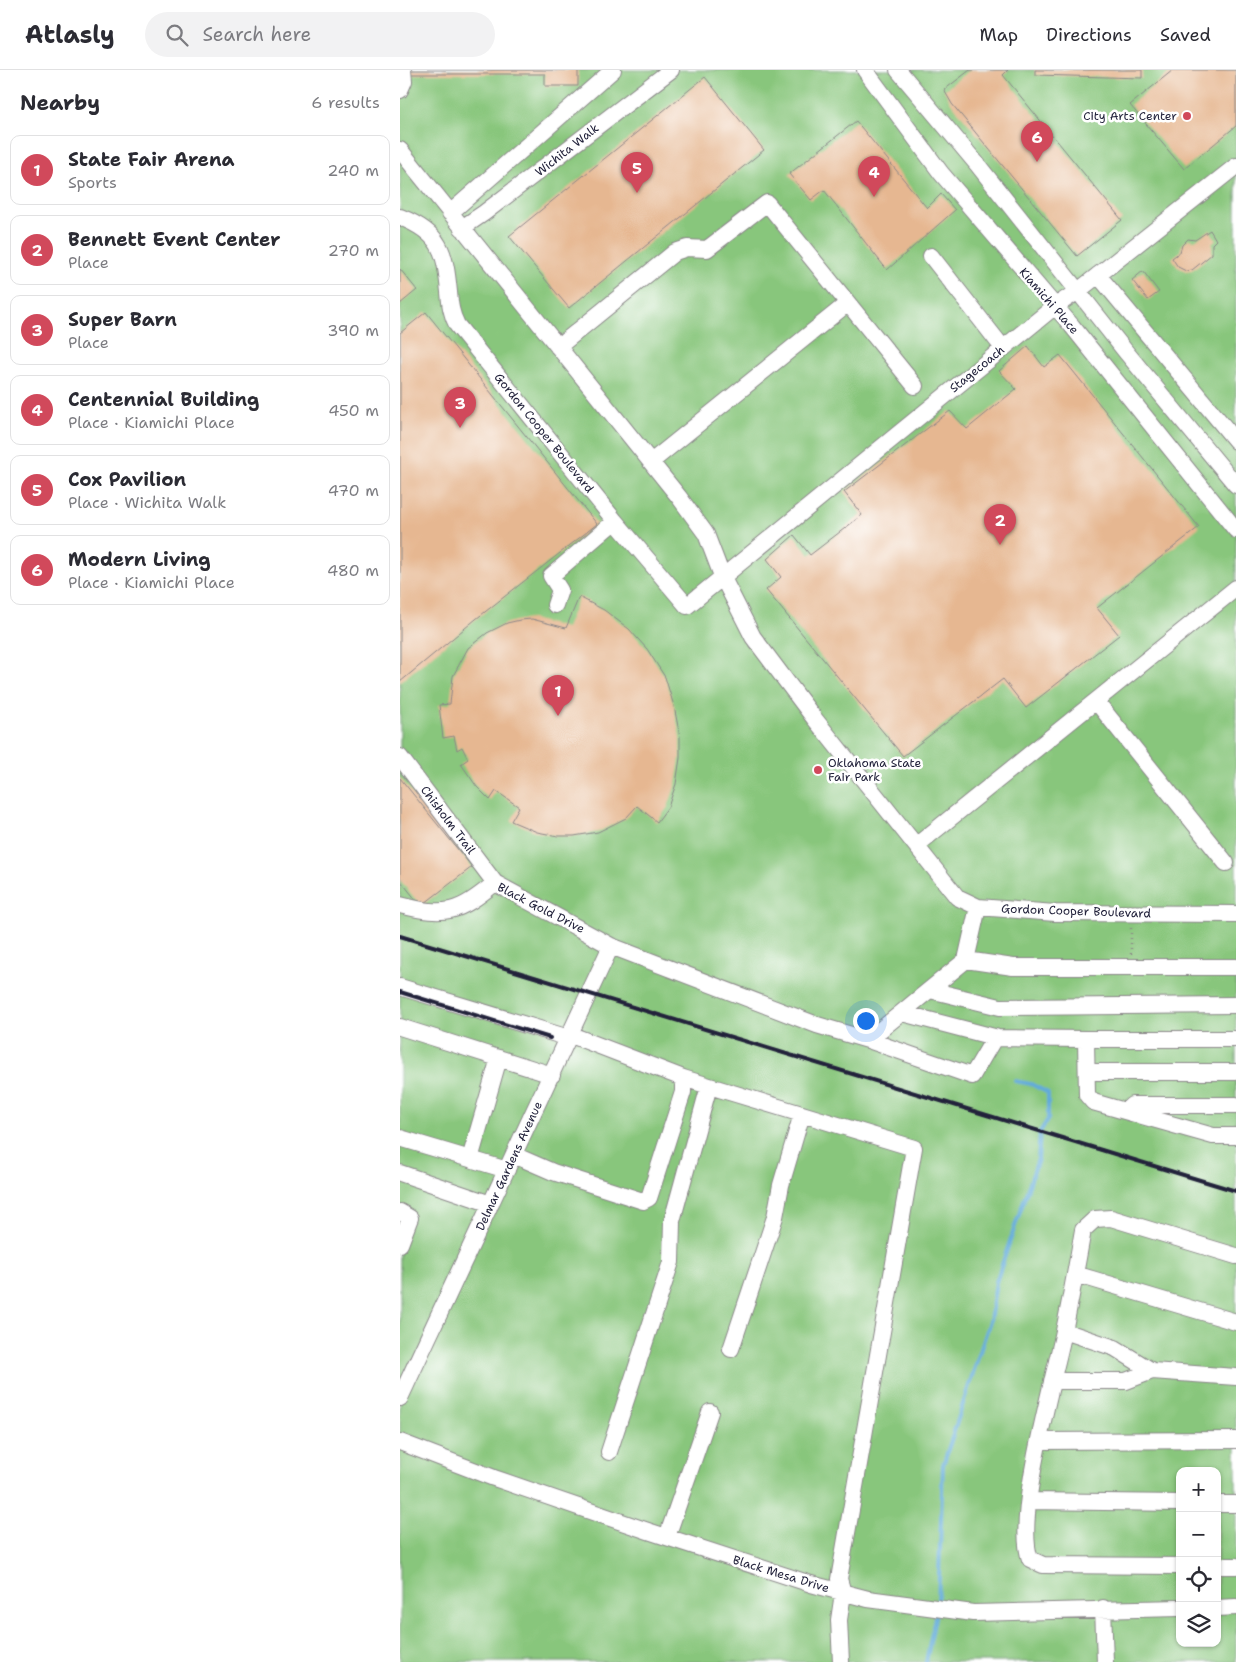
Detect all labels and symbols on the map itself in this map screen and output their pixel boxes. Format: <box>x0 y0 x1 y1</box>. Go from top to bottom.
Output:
place label: City Arts Center <box>1083 108 1177 124</box>
marker: City Arts Center <box>1181 110 1193 122</box>
street label: Wichita Walk <box>532 120 602 180</box>
pin: 6 <box>1021 121 1053 162</box>
pin: 5 <box>621 152 653 193</box>
pin: 4 <box>858 156 890 197</box>
street label: Kiamichi Place <box>1016 264 1082 338</box>
street label: Stagecoach <box>946 342 1008 396</box>
street label: Gordon Cooper Boulevard <box>491 370 598 497</box>
pin: 3 <box>444 387 476 428</box>
pin: 2 <box>984 504 1016 545</box>
pin: 1 <box>542 675 574 716</box>
place label: Oklahoma State Fair Park <box>828 755 921 785</box>
marker: Oklahoma State Fair Park <box>812 764 824 776</box>
street label: Chisholm Trail <box>417 783 479 858</box>
street label: Black Gold Drive <box>495 879 588 937</box>
street label: Gordon Cooper Boulevard <box>1001 900 1152 922</box>
your location <box>853 1008 879 1034</box>
street label: Delmar Gardens Avenue <box>472 1099 546 1233</box>
street label: Black Mesa Drive <box>731 1552 831 1596</box>

